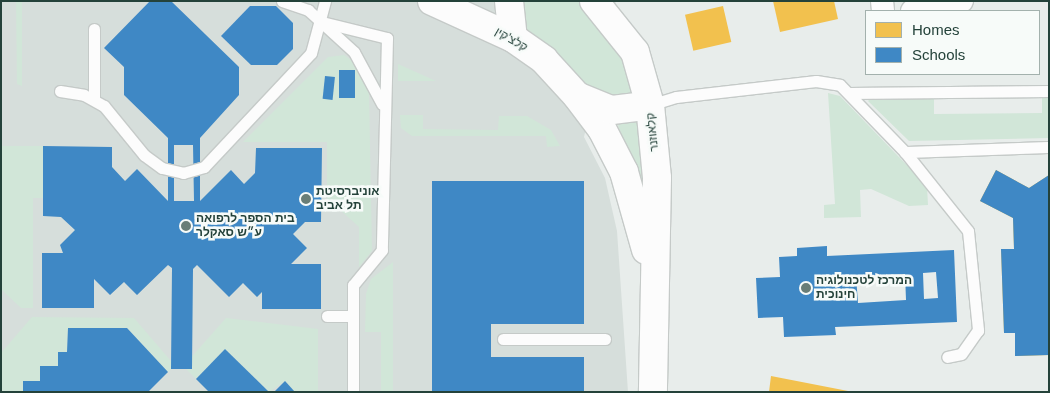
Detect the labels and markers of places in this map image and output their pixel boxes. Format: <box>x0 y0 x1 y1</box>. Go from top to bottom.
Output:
place label: אוניברסיטת תל אביב <box>316 185 379 213</box>
marker: אוניברסיטת תל אביב <box>300 193 312 205</box>
place label: בית הספר לרפואה ע״ש סאקלר <box>196 212 295 240</box>
marker: בית הספר לרפואה ע״ש סאקלר <box>180 220 192 232</box>
place label: המרכז לטכנולוגיה חינוכית <box>816 274 912 302</box>
marker: המרכז לטכנולוגיה חינוכית <box>800 282 812 294</box>

